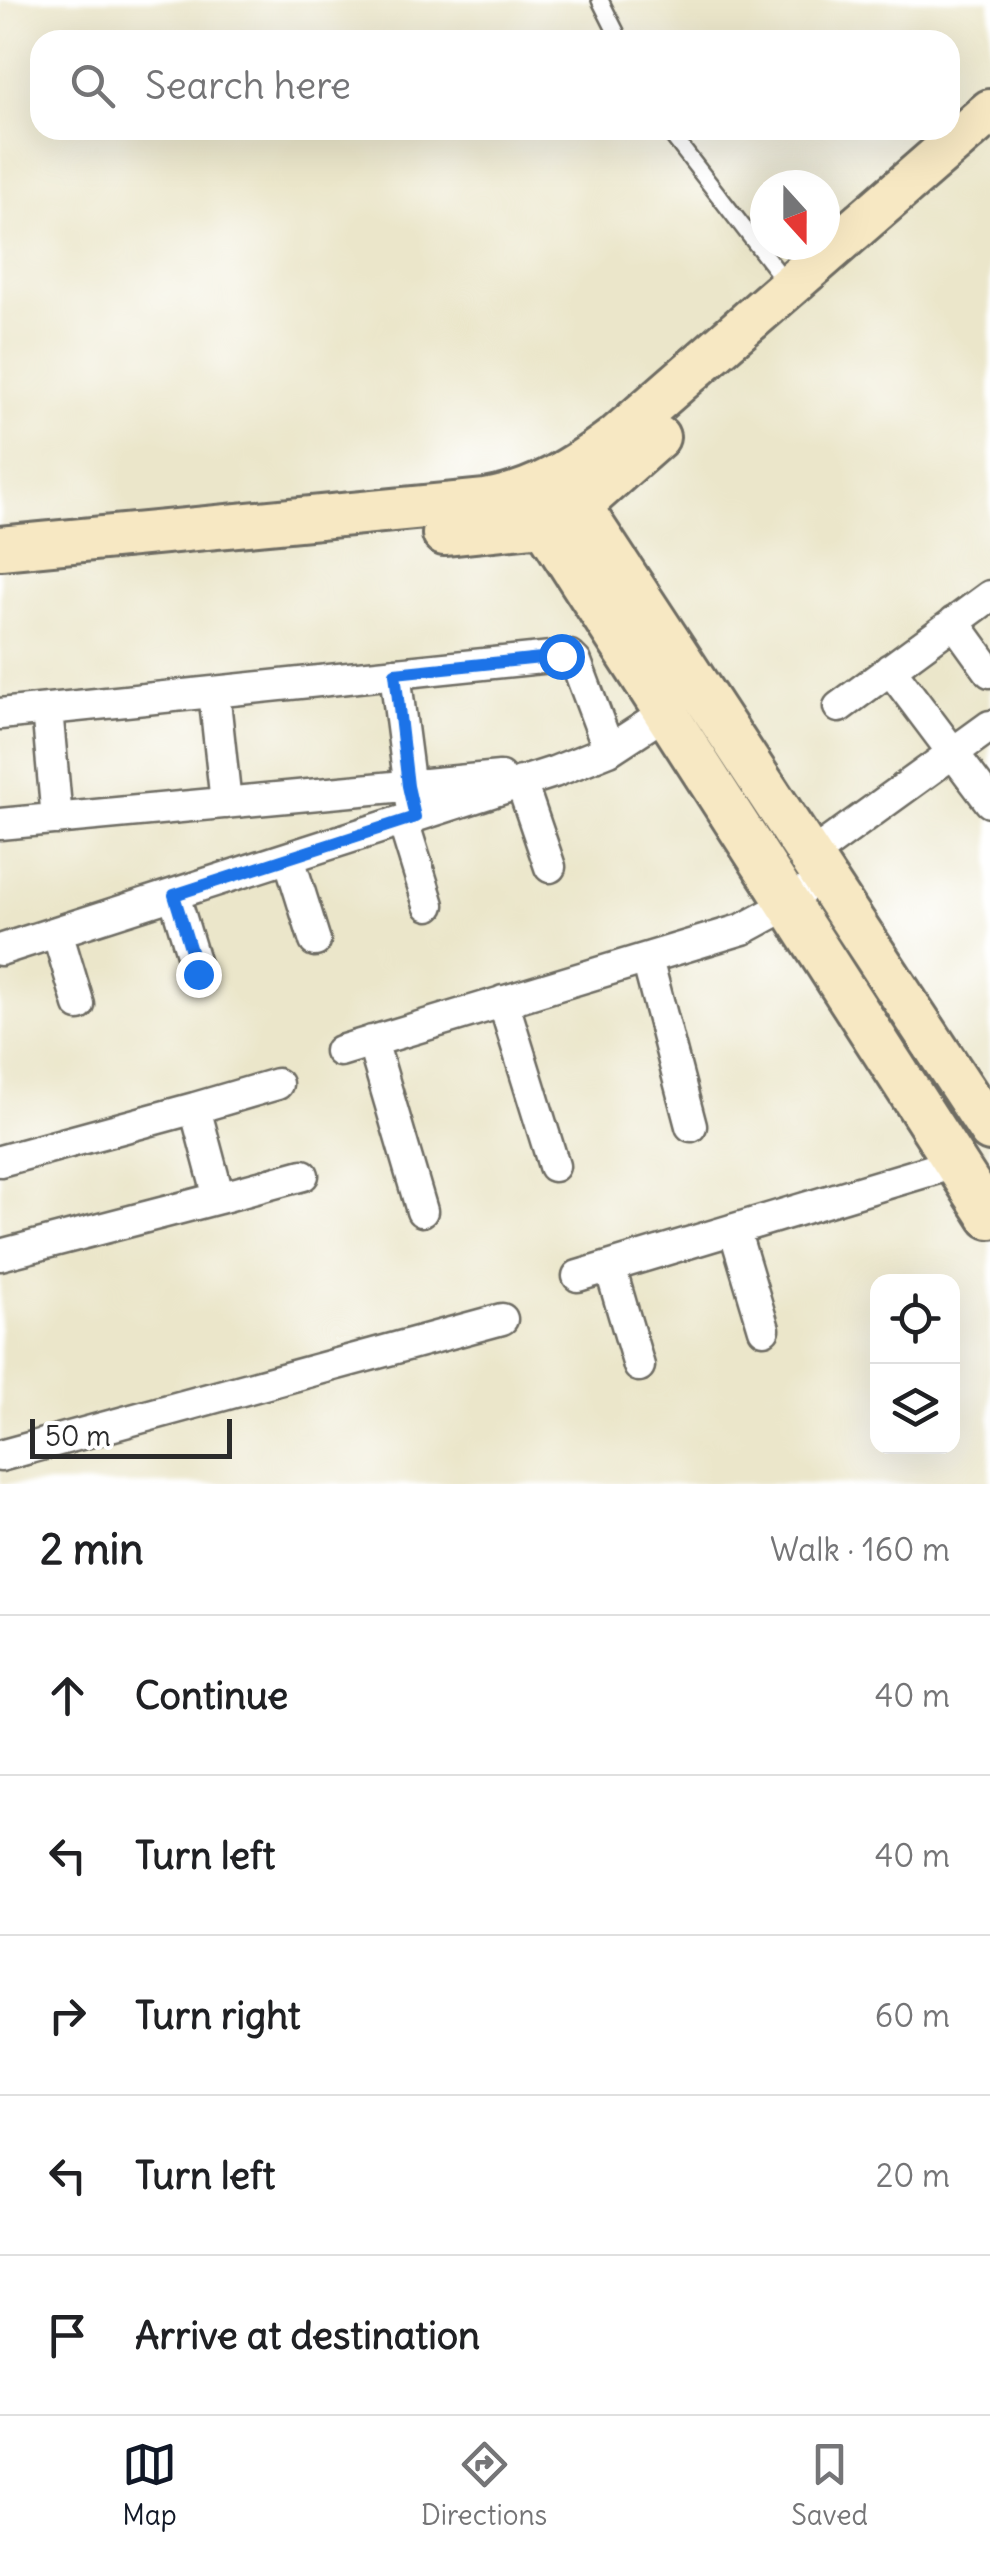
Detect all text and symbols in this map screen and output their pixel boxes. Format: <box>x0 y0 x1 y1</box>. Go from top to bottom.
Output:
search box <box>30 30 960 140</box>
icon: search <box>65 58 120 113</box>
text: Search here <box>145 62 351 109</box>
north arrow <box>750 170 840 260</box>
route start <box>539 634 585 680</box>
route end <box>176 952 222 998</box>
map controls <box>870 1274 960 1454</box>
button: locate <box>870 1274 960 1364</box>
button: layers <box>870 1364 960 1454</box>
scale bar <box>30 1414 232 1458</box>
text: 50 m <box>45 1418 111 1454</box>
text: 2 min <box>40 1523 144 1575</box>
text: Walk · 160 m <box>770 1529 950 1570</box>
icon: ahead <box>40 1668 95 1723</box>
text: Continue <box>135 1672 288 1719</box>
text: 40 m <box>875 1675 950 1716</box>
icon: left <box>40 1828 95 1883</box>
text: Turn left <box>135 1832 275 1879</box>
text: 40 m <box>875 1835 950 1876</box>
icon: right <box>40 1988 95 2043</box>
text: Turn right <box>135 1992 301 2039</box>
text: 60 m <box>875 1995 950 2036</box>
icon: left <box>40 2148 95 2203</box>
text: Turn left <box>135 2152 275 2199</box>
text: 20 m <box>876 2155 950 2196</box>
icon: arrive <box>40 2308 95 2363</box>
text: Arrive at destination <box>135 2312 480 2359</box>
tab: Map <box>122 2437 177 2533</box>
tab: Directions <box>421 2437 547 2533</box>
tab: Saved <box>791 2437 868 2533</box>

